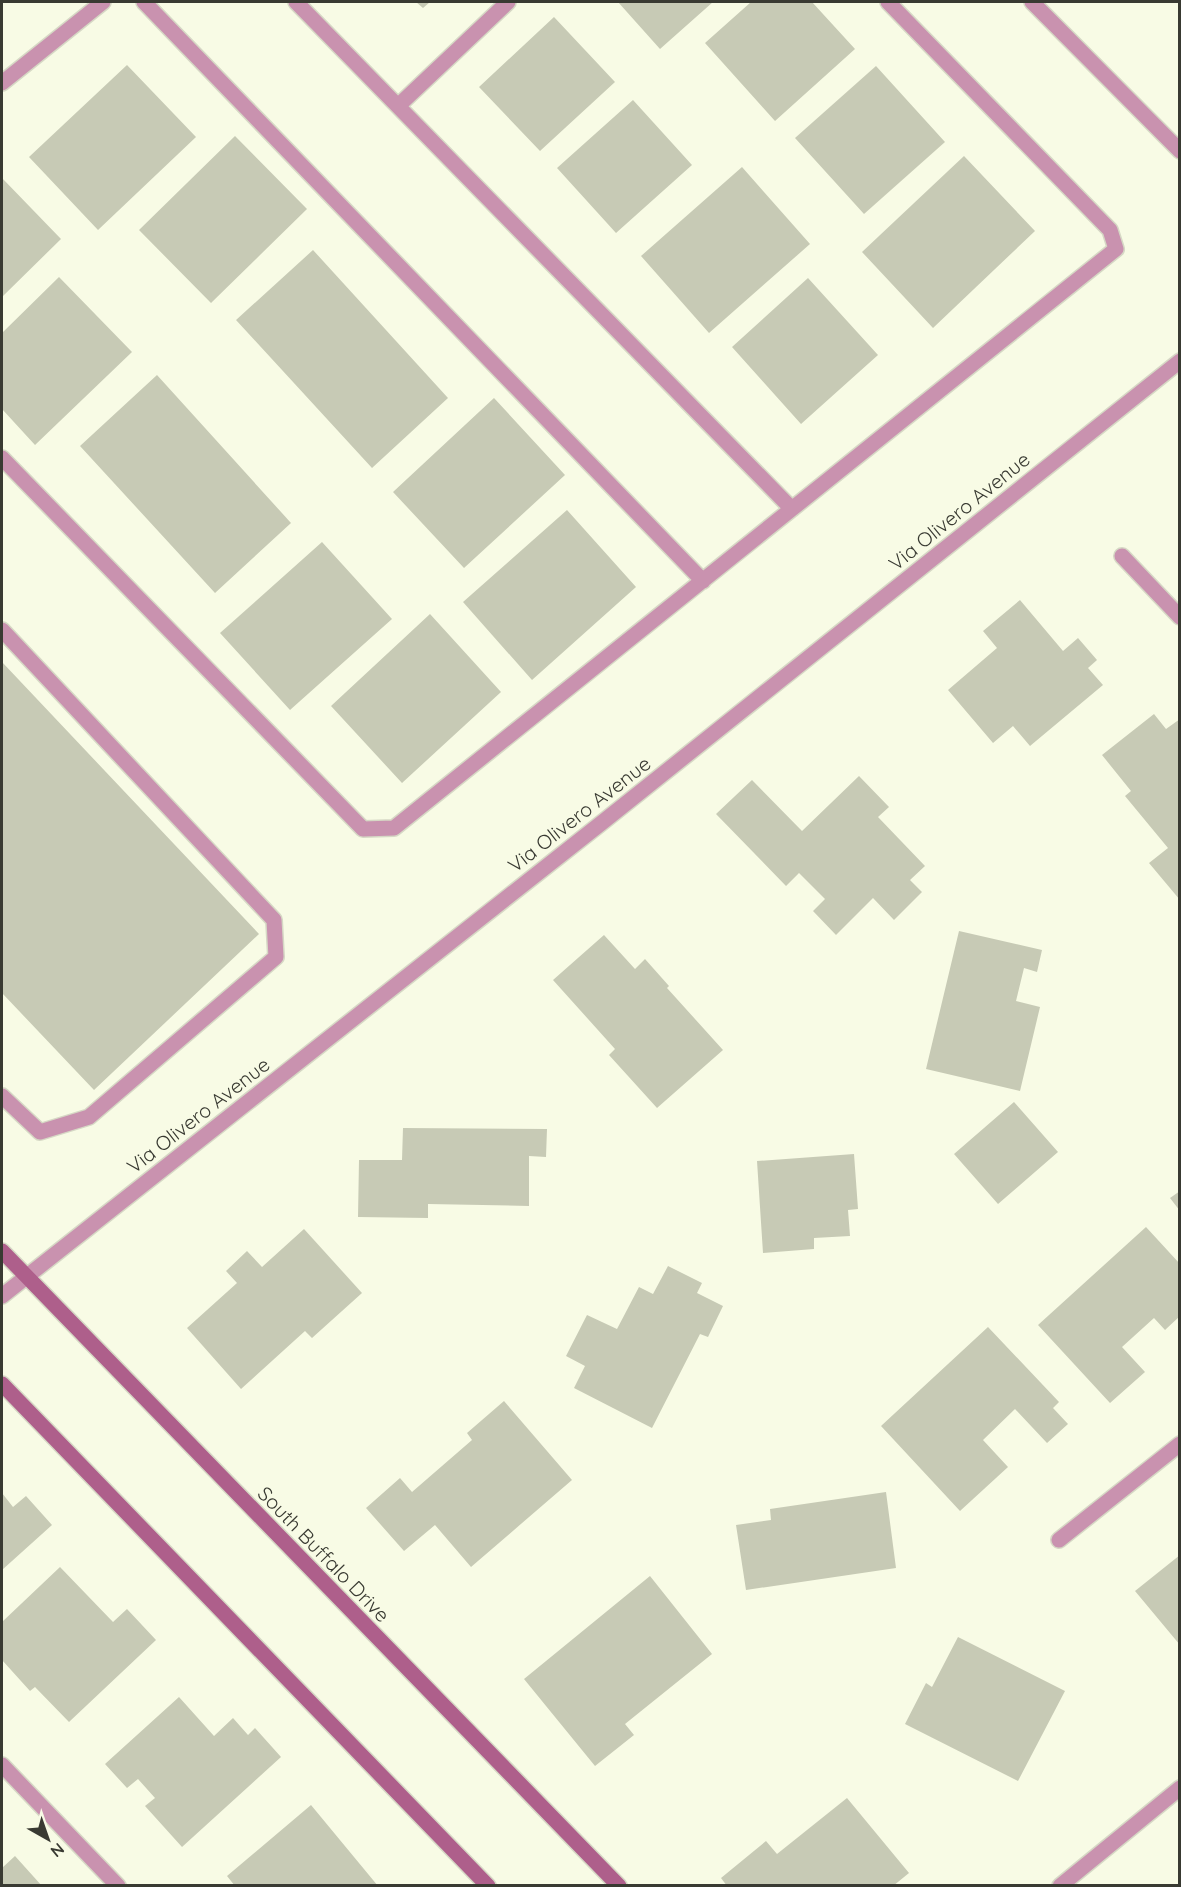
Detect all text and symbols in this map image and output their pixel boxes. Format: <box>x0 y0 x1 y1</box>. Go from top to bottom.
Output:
street label: Via Olivero Avenue <box>883 446 1035 576</box>
street label: Via Olivero Avenue <box>503 750 655 878</box>
street label: Via Olivero Avenue <box>122 1051 274 1179</box>
street label: South Buffalo Drive <box>253 1481 395 1627</box>
north arrow <box>18 1809 78 1869</box>
text: N <box>47 1839 69 1862</box>

